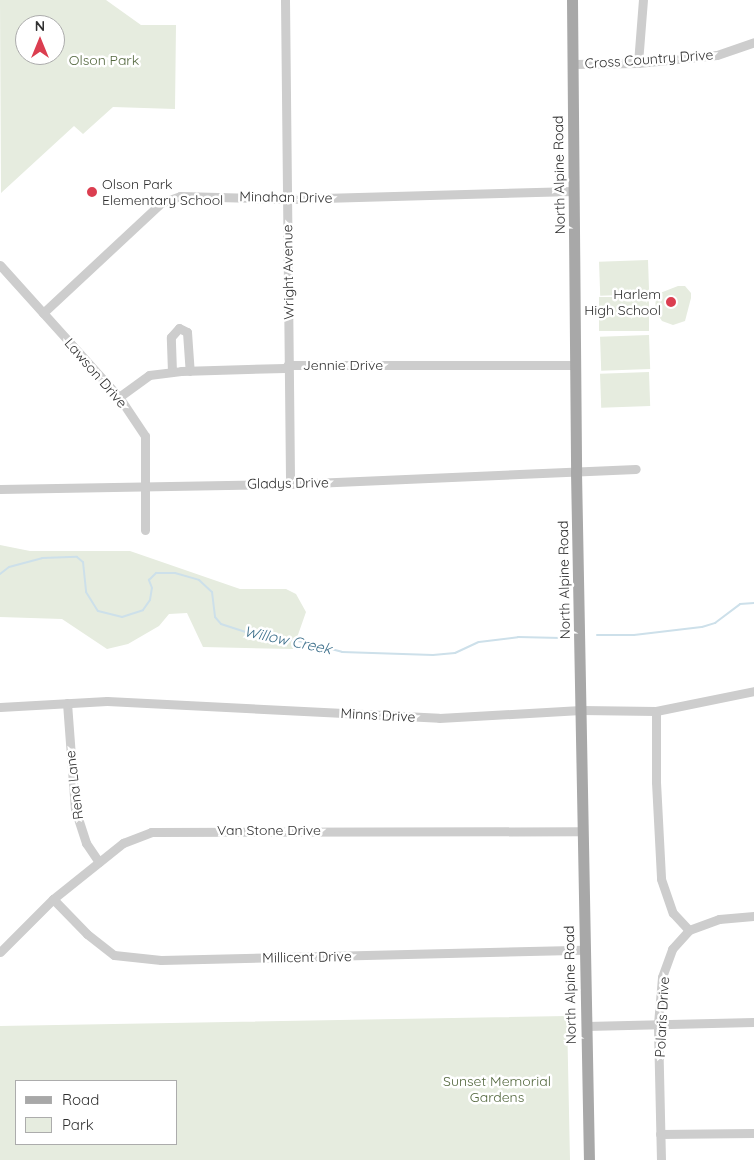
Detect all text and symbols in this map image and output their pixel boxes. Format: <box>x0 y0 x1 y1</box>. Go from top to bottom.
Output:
north arrow <box>15 15 65 65</box>
text: N <box>35 17 45 35</box>
street label: Cross Country Drive <box>584 46 714 72</box>
park label: Olson Park <box>69 52 139 68</box>
street label: North Alpine Road <box>550 115 568 235</box>
place label: Olson Park Elementary School <box>102 176 223 208</box>
marker: Olson Park Elementary School <box>86 186 98 198</box>
street label: Minahan Drive <box>239 188 333 206</box>
street label: Wright Avenue <box>279 224 297 320</box>
place label: Harlem High School <box>584 286 661 318</box>
marker: Harlem High School <box>665 296 677 308</box>
street label: Lawson Drive <box>61 335 131 411</box>
street label: Jennie Drive <box>303 357 383 373</box>
street label: Gladys Drive <box>247 474 329 492</box>
street label: North Alpine Road <box>555 520 573 640</box>
water label: Willow Creek <box>243 622 333 658</box>
street label: Minns Drive <box>340 705 416 725</box>
street label: Rena Lane <box>61 749 87 821</box>
street label: Van Stone Drive <box>217 822 321 838</box>
street label: North Alpine Road <box>561 925 579 1045</box>
street label: Millicent Drive <box>262 948 352 966</box>
street label: Polaris Drive <box>651 976 673 1058</box>
park label: Sunset Memorial Gardens <box>443 1073 551 1106</box>
legend <box>15 1080 178 1145</box>
text: Road <box>62 1090 99 1109</box>
text: Park <box>62 1115 94 1134</box>

